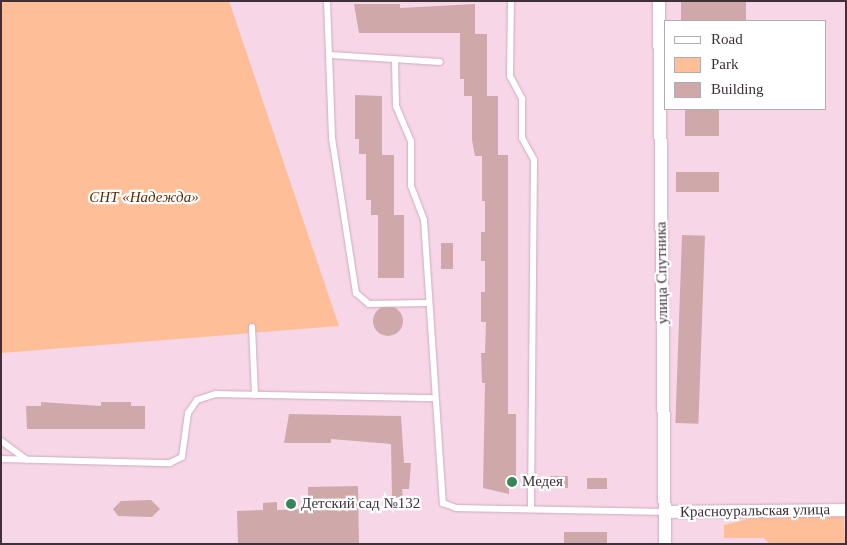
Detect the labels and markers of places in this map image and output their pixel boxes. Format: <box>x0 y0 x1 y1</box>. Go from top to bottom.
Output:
place label: Медея <box>522 473 563 491</box>
marker: Медея <box>506 476 518 488</box>
place label: Детский сад №132 <box>301 495 420 513</box>
marker: Детский сад №132 <box>285 498 297 510</box>

